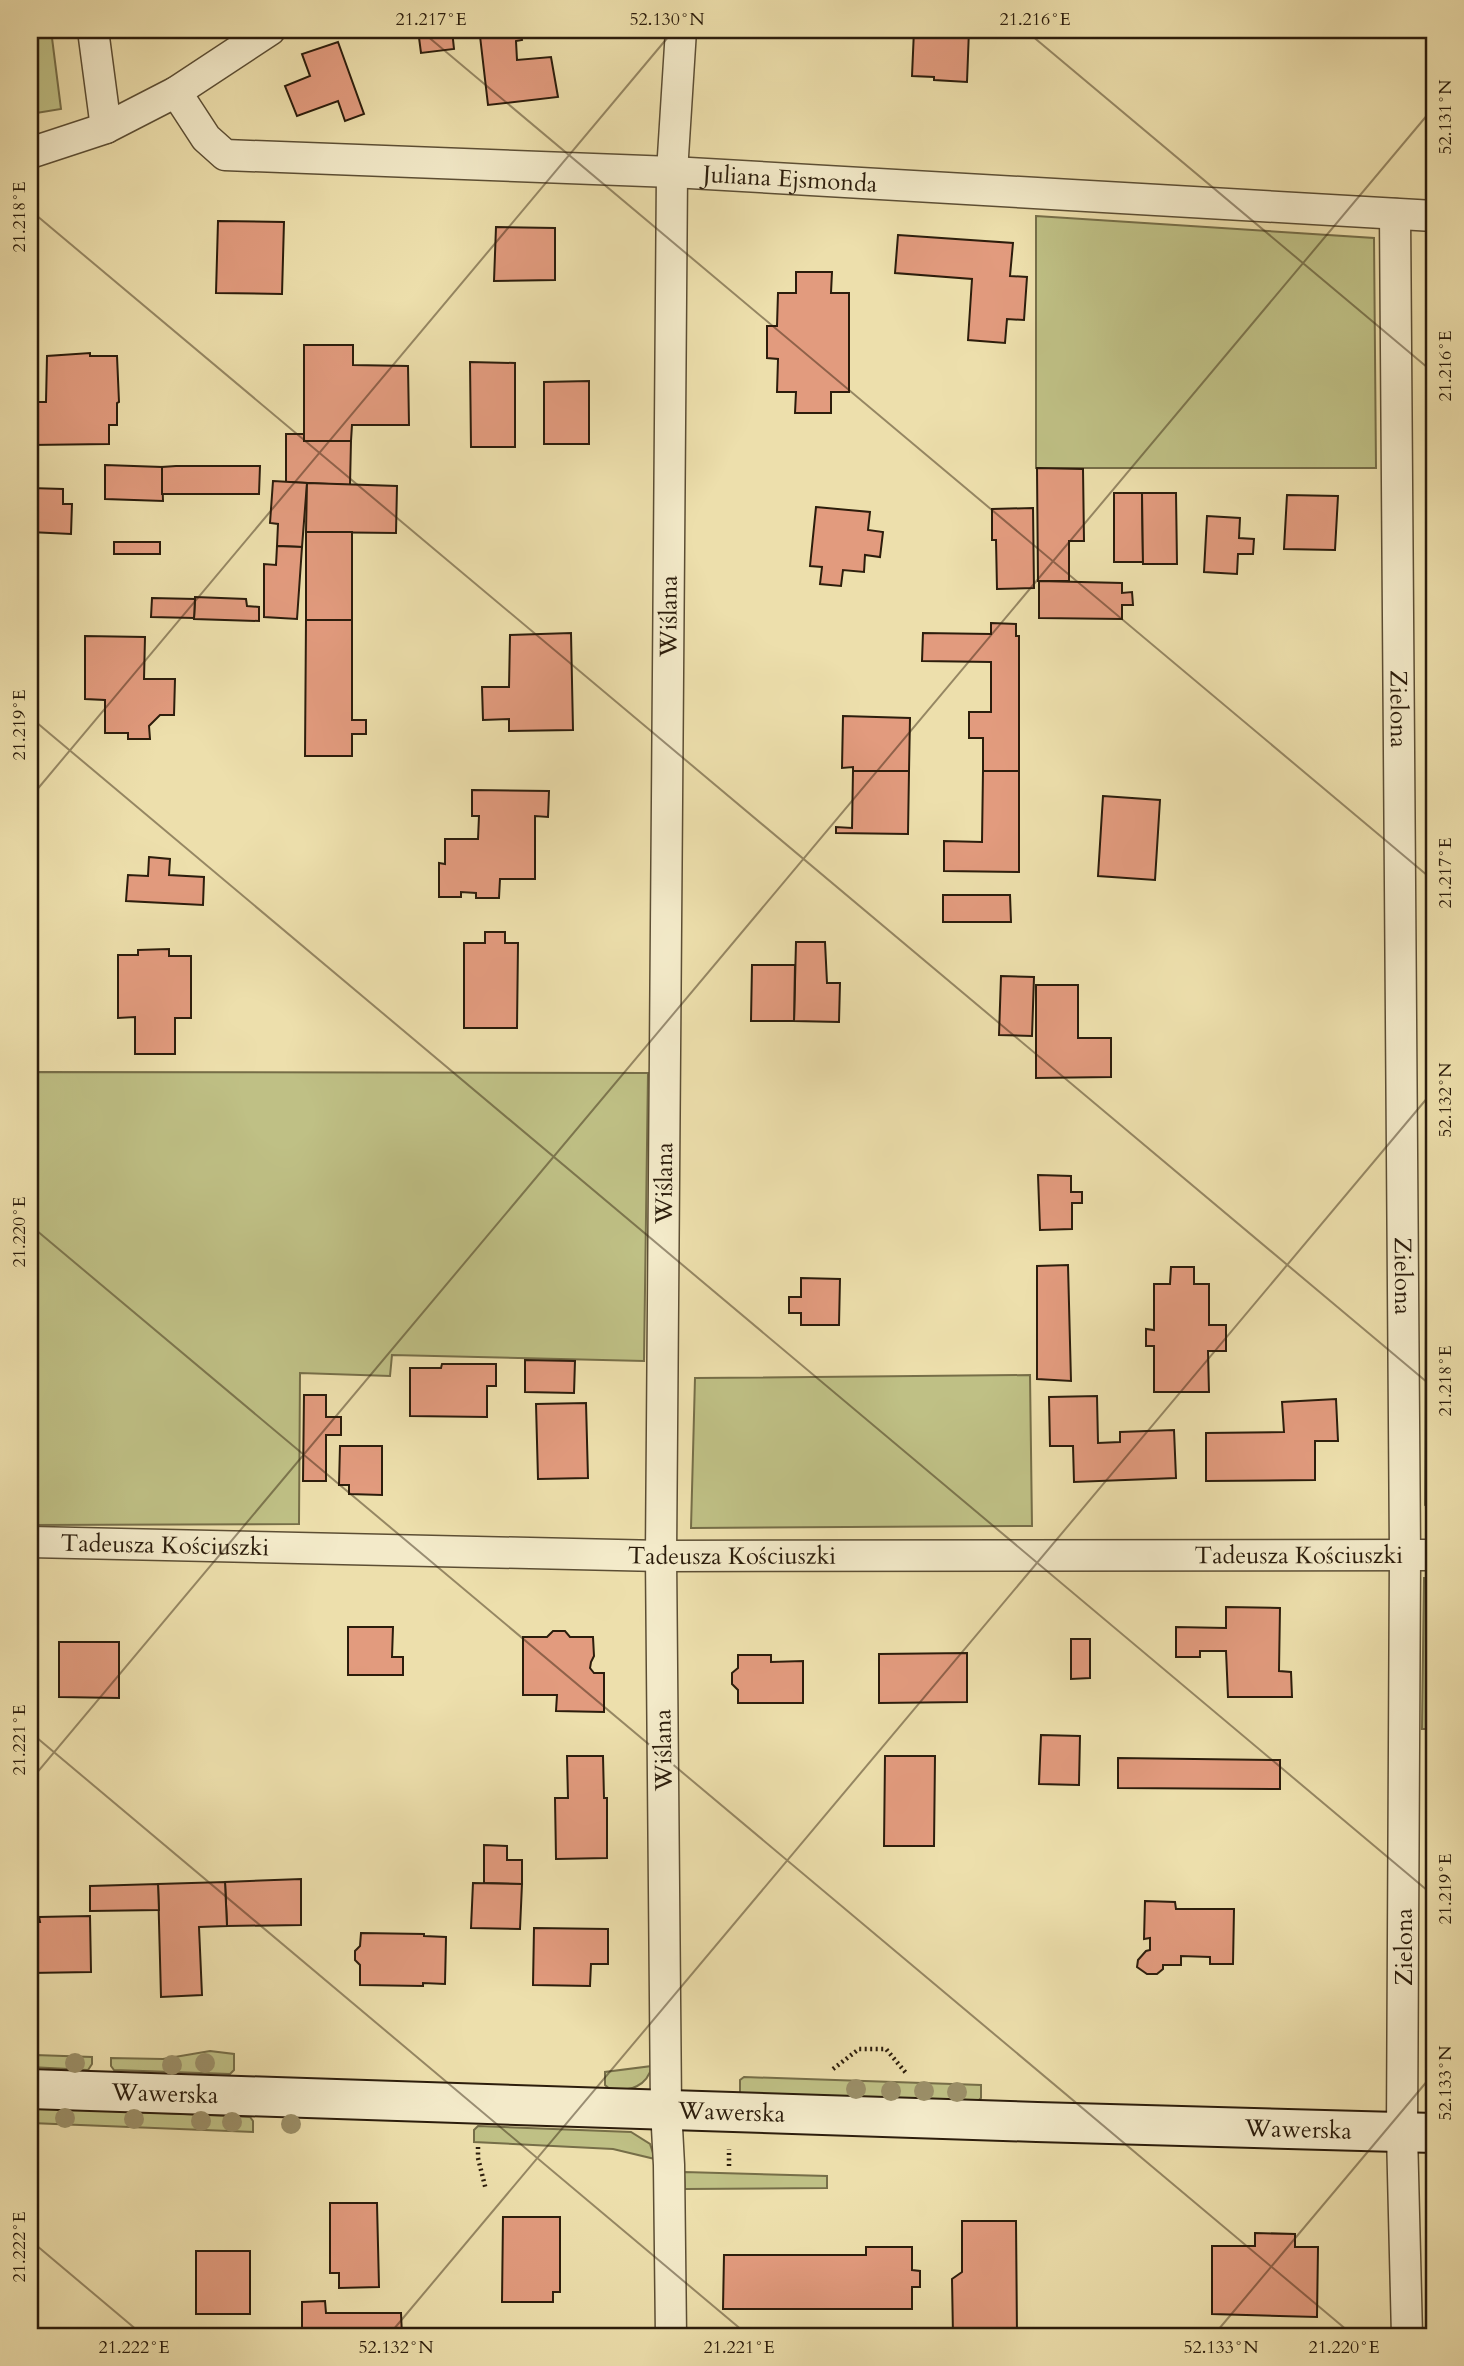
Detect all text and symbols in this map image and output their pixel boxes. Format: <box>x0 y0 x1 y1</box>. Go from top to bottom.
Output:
text: 21.217°E <box>396 7 467 32</box>
text: 52.130°N <box>629 7 705 32</box>
text: 21.216°E <box>1000 7 1071 32</box>
text: 52.131°N <box>1433 79 1458 155</box>
street label: Juliana Ejsmonda <box>699 158 879 201</box>
text: 21.218°E <box>7 182 32 253</box>
text: 21.216°E <box>1433 331 1458 402</box>
street label: Wiślana <box>652 574 686 658</box>
street label: Zielona <box>1381 670 1415 749</box>
text: 21.219°E <box>7 690 32 761</box>
text: 21.217°E <box>1433 838 1458 909</box>
text: 52.132°N <box>1433 1062 1458 1138</box>
street label: Wiślana <box>648 1141 681 1225</box>
text: 21.220°E <box>7 1197 32 1268</box>
street label: Zielona <box>1386 1237 1419 1316</box>
text: 21.218°E <box>1433 1346 1458 1417</box>
street label: Tadeusza Kościuszki <box>60 1527 270 1564</box>
street label: Tadeusza Kościuszki <box>627 1539 836 1573</box>
street label: Tadeusza Kościuszki <box>1195 1539 1403 1572</box>
text: 21.221°E <box>7 1705 32 1776</box>
street label: Wiślana <box>646 1708 681 1792</box>
text: 21.219°E <box>1433 1854 1458 1925</box>
street label: Zielona <box>1388 1907 1421 1986</box>
text: 52.133°N <box>1433 2045 1458 2121</box>
street label: Wawerska <box>110 2076 220 2112</box>
street label: Wawerska <box>677 2094 786 2131</box>
street label: Wawerska <box>1243 2112 1353 2148</box>
text: 21.222°E <box>7 2212 32 2283</box>
text: 21.222°E <box>99 2335 170 2360</box>
text: 52.132°N <box>358 2335 434 2360</box>
text: 21.221°E <box>704 2335 775 2360</box>
text: 52.133°N <box>1183 2335 1259 2360</box>
text: 21.220°E <box>1309 2335 1380 2360</box>

